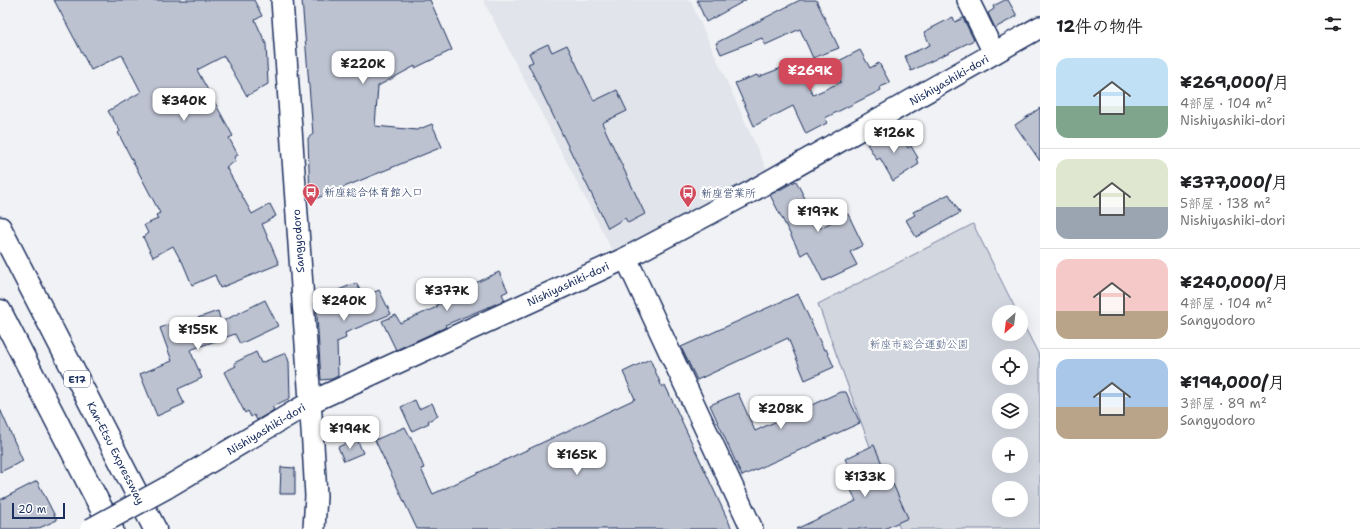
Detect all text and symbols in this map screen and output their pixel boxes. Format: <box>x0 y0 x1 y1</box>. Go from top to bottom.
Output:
icon: filters <box>1322 13 1344 35</box>
text: 12件の物件 <box>1056 15 1143 37</box>
pin: ¥220K <box>335 51 391 85</box>
street label: Nishiyashiki-dori <box>907 52 992 109</box>
text: ¥220K <box>341 55 385 72</box>
pin: ¥269K <box>782 58 838 92</box>
text: ¥269K <box>788 62 832 79</box>
text: ¥269,000/月 <box>1180 71 1289 93</box>
icon: home <box>1088 74 1136 122</box>
pin: ¥340K <box>156 88 212 122</box>
text: ¥340K <box>161 92 207 109</box>
text: 4部屋 · 104 m² <box>1180 95 1272 112</box>
text: Nishiyashiki-dori <box>1180 112 1285 129</box>
pin: ¥126K <box>866 120 922 154</box>
text: ¥126K <box>873 124 915 141</box>
text: ¥377,000/月 <box>1180 171 1288 193</box>
icon: home <box>1088 175 1136 223</box>
bus stop icon: 新座総合体育館入口 <box>301 182 321 207</box>
bus stop icon: 新座営業所 <box>678 183 698 208</box>
place label: 新座総合体育館入口 <box>324 185 423 200</box>
place label: 新座営業所 <box>701 186 756 201</box>
text: 5部屋 · 138 m² <box>1180 195 1271 212</box>
pin: ¥197K <box>790 199 846 233</box>
text: ¥197K <box>797 203 839 220</box>
street label: Sangyodoro <box>289 208 308 273</box>
text: Nishiyashiki-dori <box>1180 212 1285 229</box>
street label: Nishiyashiki-dori <box>525 259 612 310</box>
text: ¥240,000/月 <box>1180 271 1289 293</box>
icon: home <box>1088 275 1136 323</box>
pin: ¥377K <box>419 278 475 312</box>
text: ¥377K <box>425 282 469 299</box>
pin: ¥240K <box>316 288 372 322</box>
text: ¥240K <box>322 292 366 309</box>
text: 4部屋 · 104 m² <box>1180 295 1272 312</box>
north arrow <box>992 305 1028 341</box>
map controls <box>992 305 1028 517</box>
text: Sangyodoro <box>1180 312 1255 329</box>
pin: ¥155K <box>170 317 226 351</box>
text: ¥155K <box>178 321 218 338</box>
park label: 新座市総合運動公園 <box>870 337 969 352</box>
button: locate <box>992 349 1028 385</box>
road number: E17 <box>64 371 90 387</box>
text: ¥194,000/月 <box>1180 371 1285 393</box>
icon: home <box>1088 375 1136 423</box>
button: layers <box>992 393 1028 429</box>
text: 3部屋 · 89 m² <box>1180 395 1267 412</box>
pin: ¥208K <box>753 396 809 430</box>
street label: Kan-Etsu Expressway <box>83 399 148 507</box>
street label: Nishiyashiki-dori <box>224 400 308 459</box>
text: ¥208K <box>759 400 803 417</box>
text: Sangyodoro <box>1180 412 1255 429</box>
pin: ¥194K <box>322 416 378 450</box>
text: ¥194K <box>329 420 371 437</box>
button: + <box>992 437 1028 473</box>
pin: ¥165K <box>549 442 605 476</box>
text: ¥165K <box>557 446 597 463</box>
pin: ¥133K <box>837 464 893 498</box>
text: ¥133K <box>844 468 886 485</box>
button: − <box>992 481 1028 517</box>
scale bar <box>12 501 65 520</box>
text: 20 m <box>18 502 46 517</box>

